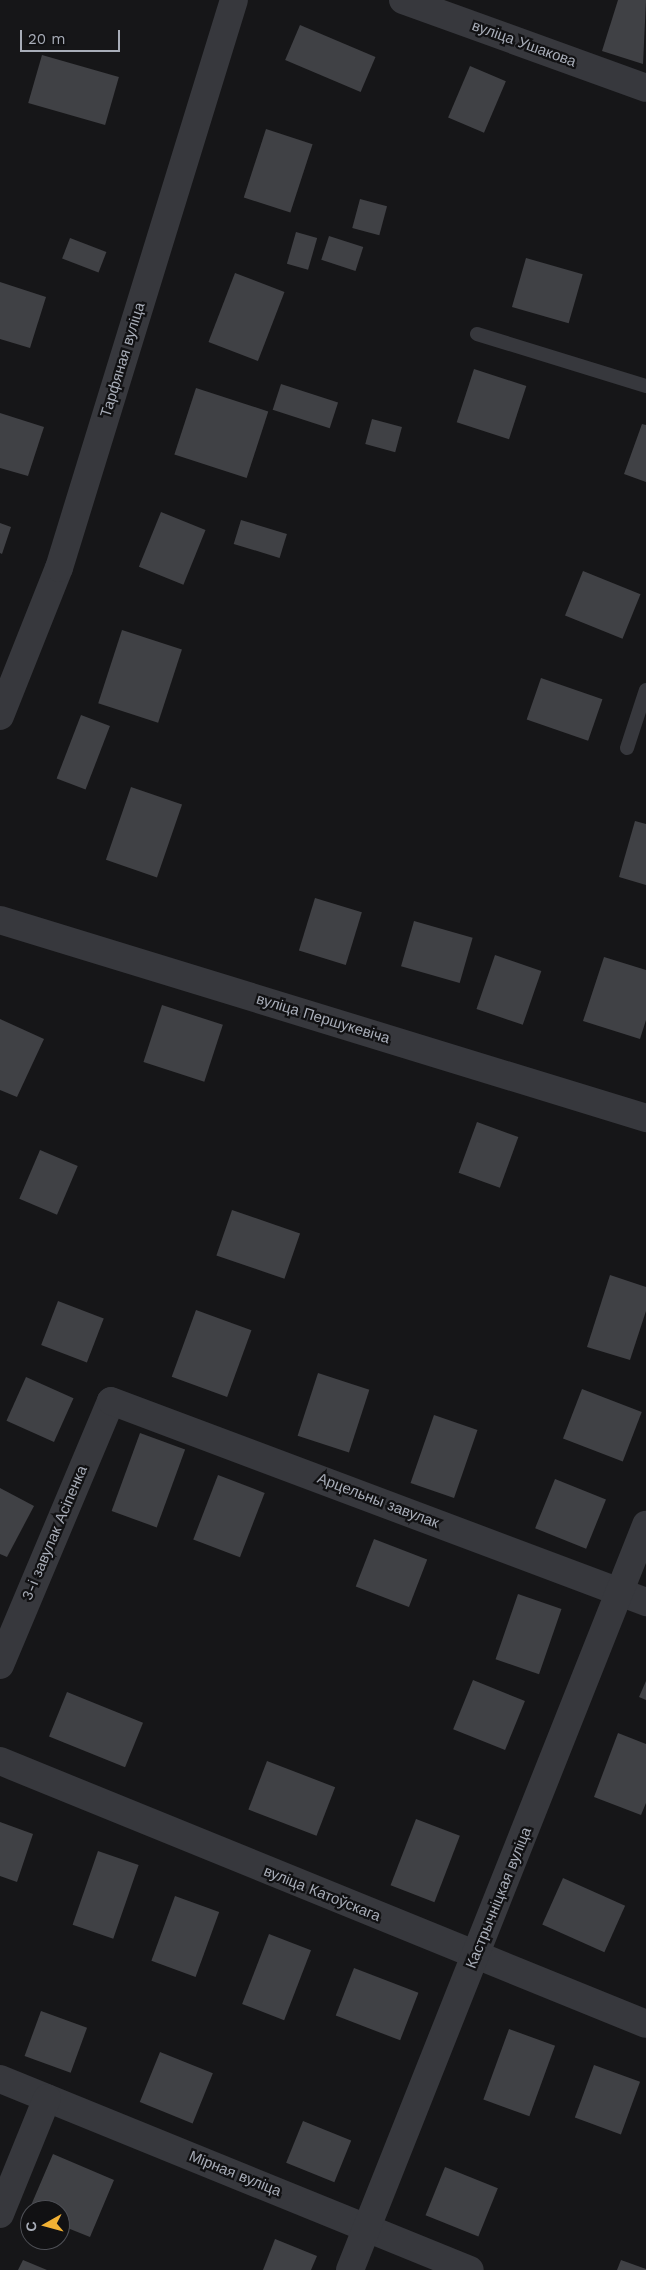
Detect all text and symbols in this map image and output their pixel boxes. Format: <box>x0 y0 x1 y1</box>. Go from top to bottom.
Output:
street label: вуліца Ушакова <box>470 17 578 71</box>
scale bar <box>22 20 122 52</box>
text: 20 m <box>28 30 66 48</box>
street label: Тарфяная вуліца <box>97 300 149 420</box>
street label: вуліца Першукевіча <box>254 990 392 1048</box>
street label: 3-і завулак Асіпенка <box>18 1463 92 1603</box>
street label: Арцельны завулак <box>315 1469 441 1533</box>
street label: Кастрычніцкая вуліца <box>462 1825 536 1971</box>
street label: вуліца Катоўскага <box>261 1862 383 1926</box>
street label: Мірная вуліца <box>186 2147 284 2201</box>
north arrow <box>20 2200 70 2250</box>
text: С <box>23 2221 40 2233</box>

